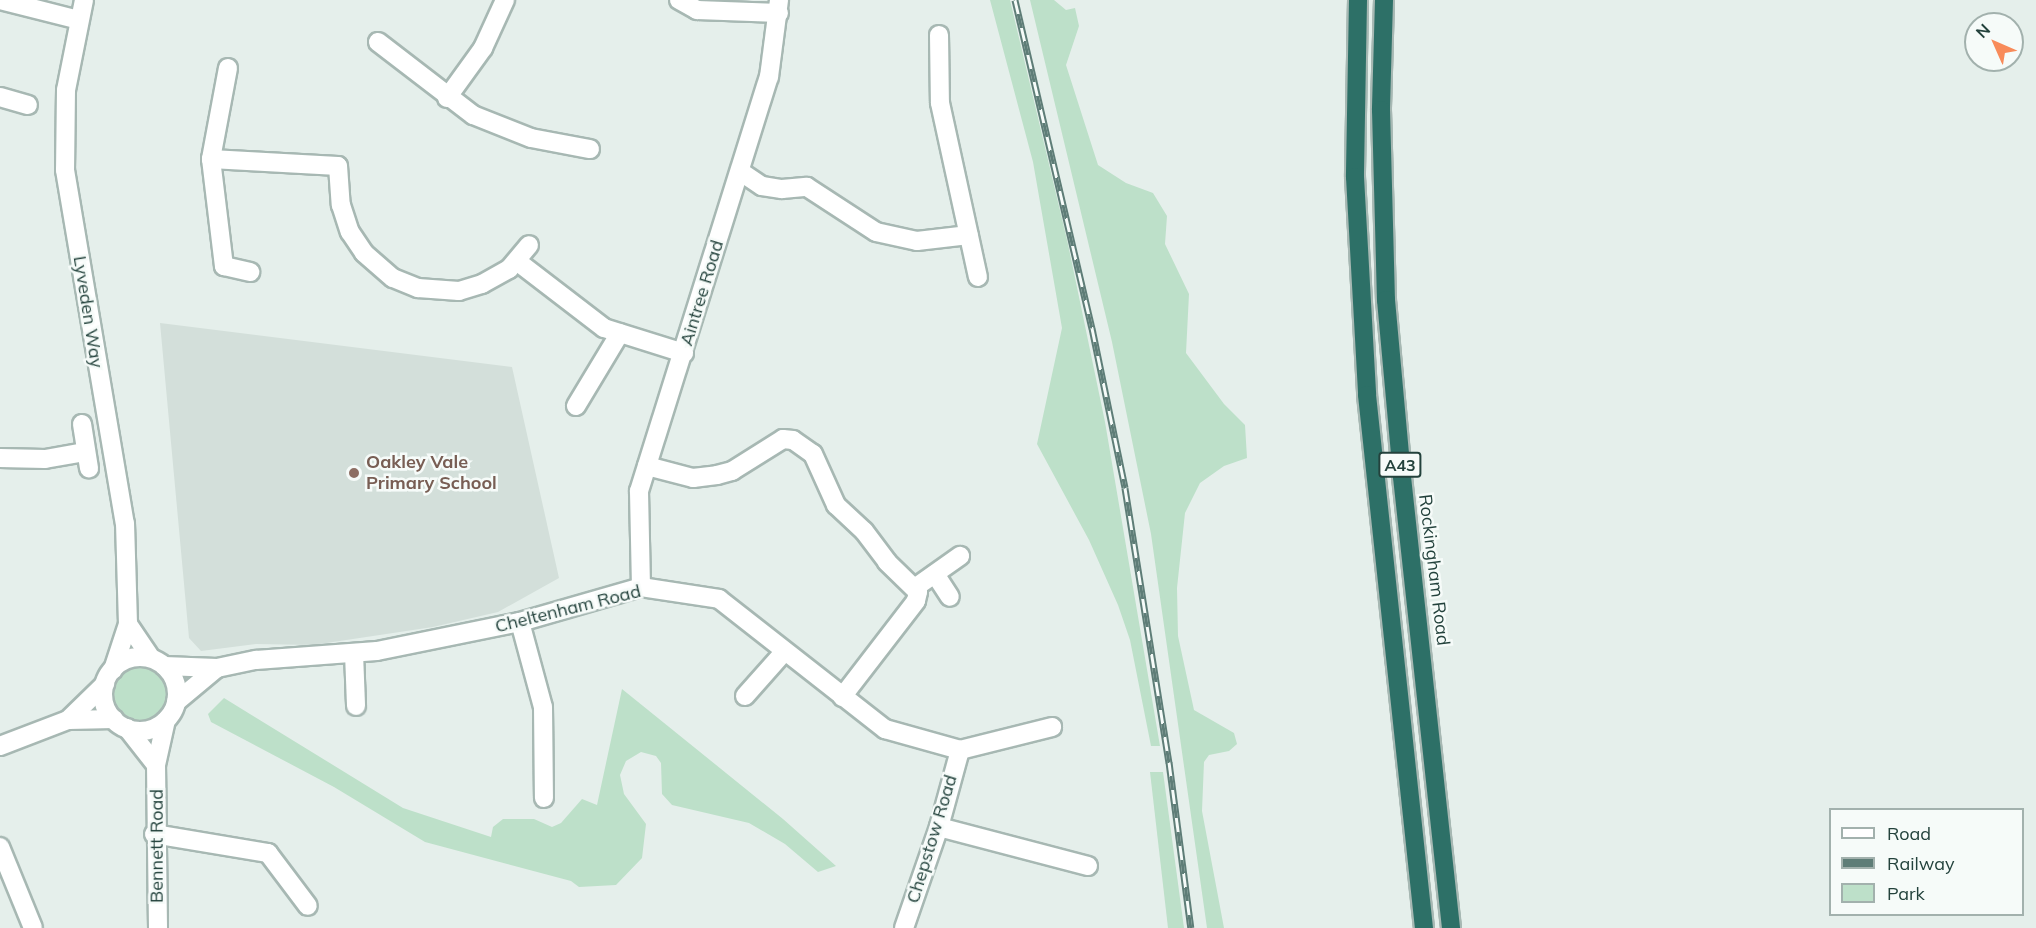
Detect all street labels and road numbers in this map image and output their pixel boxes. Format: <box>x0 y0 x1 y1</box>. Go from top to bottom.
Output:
street label: Aintree Road <box>676 238 728 348</box>
street label: Lyveden Way <box>68 254 108 370</box>
road number: A43 <box>1378 452 1422 478</box>
street label: Rockingham Road <box>1414 493 1454 647</box>
street label: Cheltenham Road <box>493 580 643 638</box>
street label: Chepstow Road <box>902 772 962 906</box>
street label: Bennett Road <box>146 789 168 903</box>

